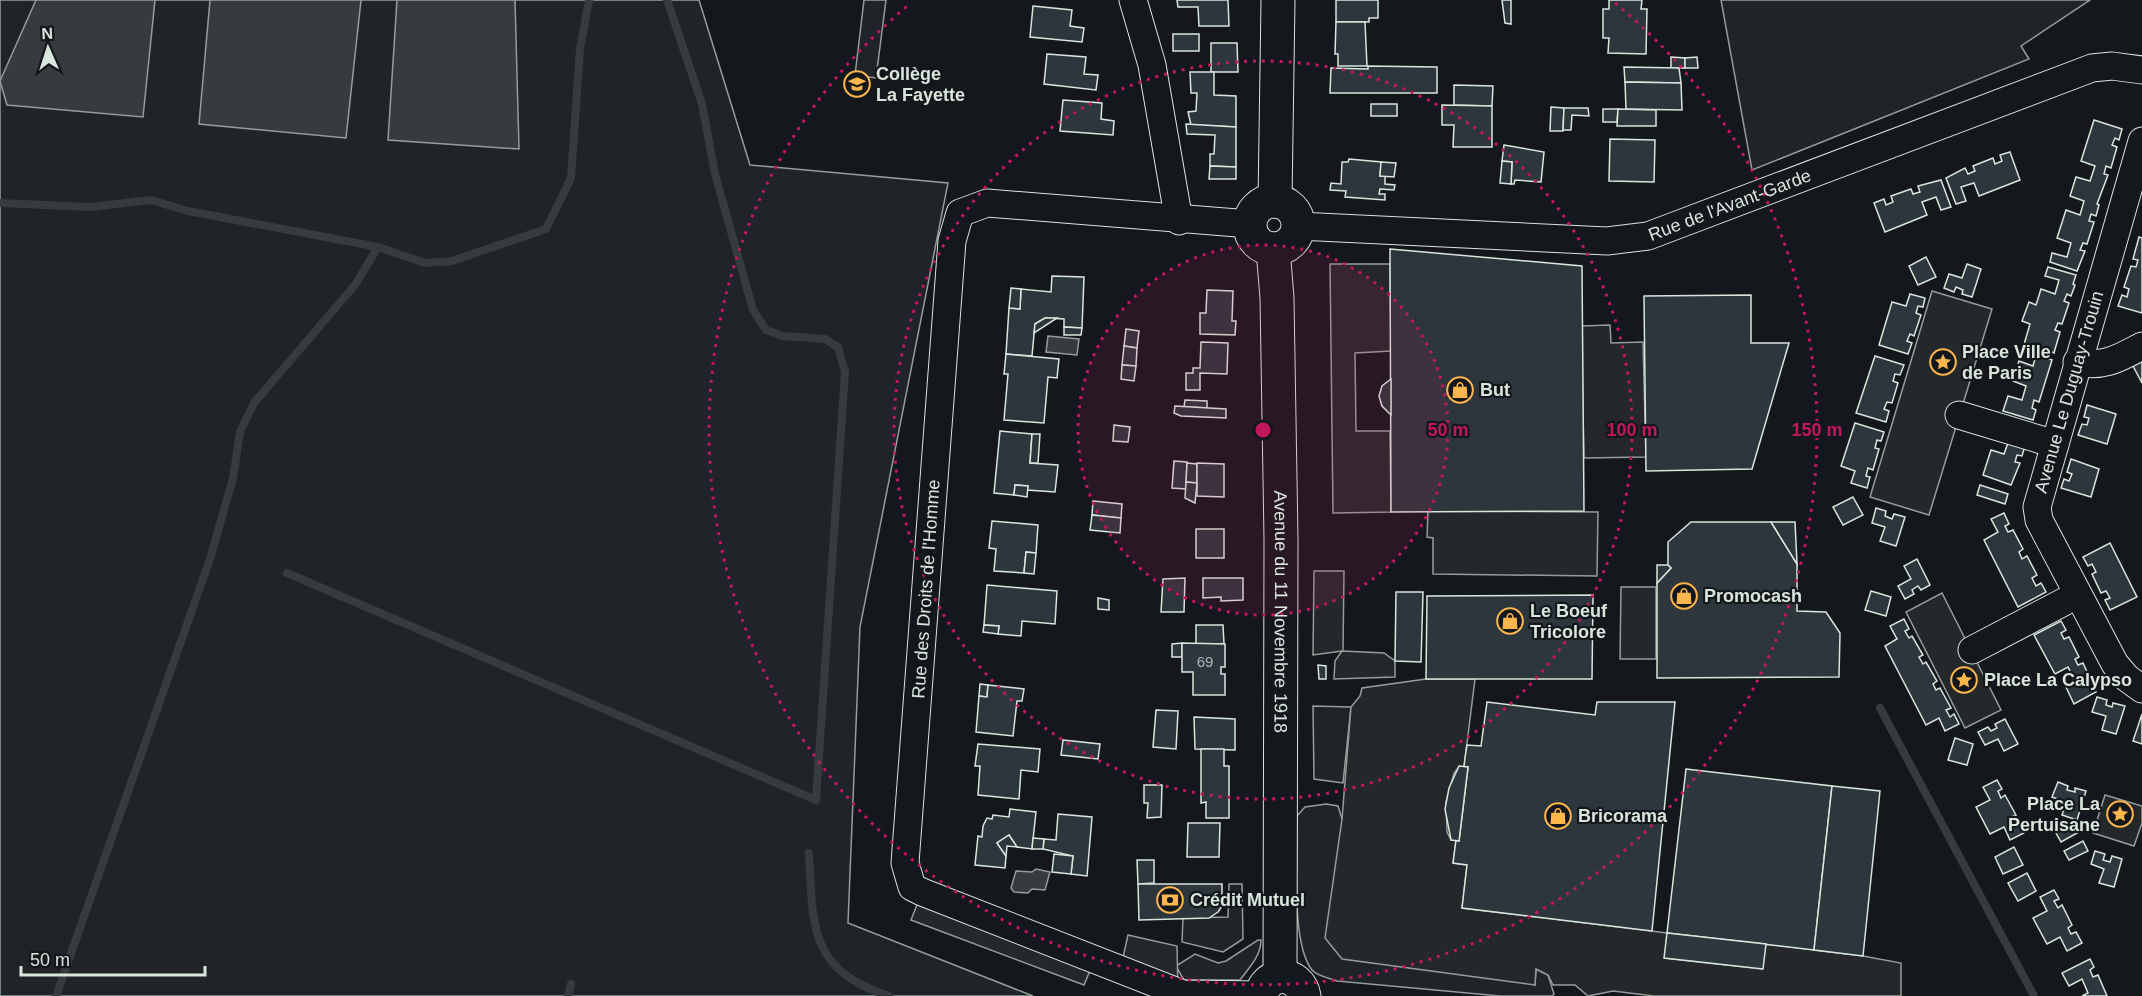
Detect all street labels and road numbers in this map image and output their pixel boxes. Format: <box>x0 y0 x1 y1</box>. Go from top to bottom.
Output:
street label: Rue de l'Avant-Garde <box>1646 165 1814 245</box>
street label: Avenue Le Duguay-Trouin <box>2031 289 2107 495</box>
street label: Rue des Droits de l'Homme <box>908 479 944 699</box>
street label: Avenue du 11 Novembre 1918 <box>1270 490 1291 733</box>

